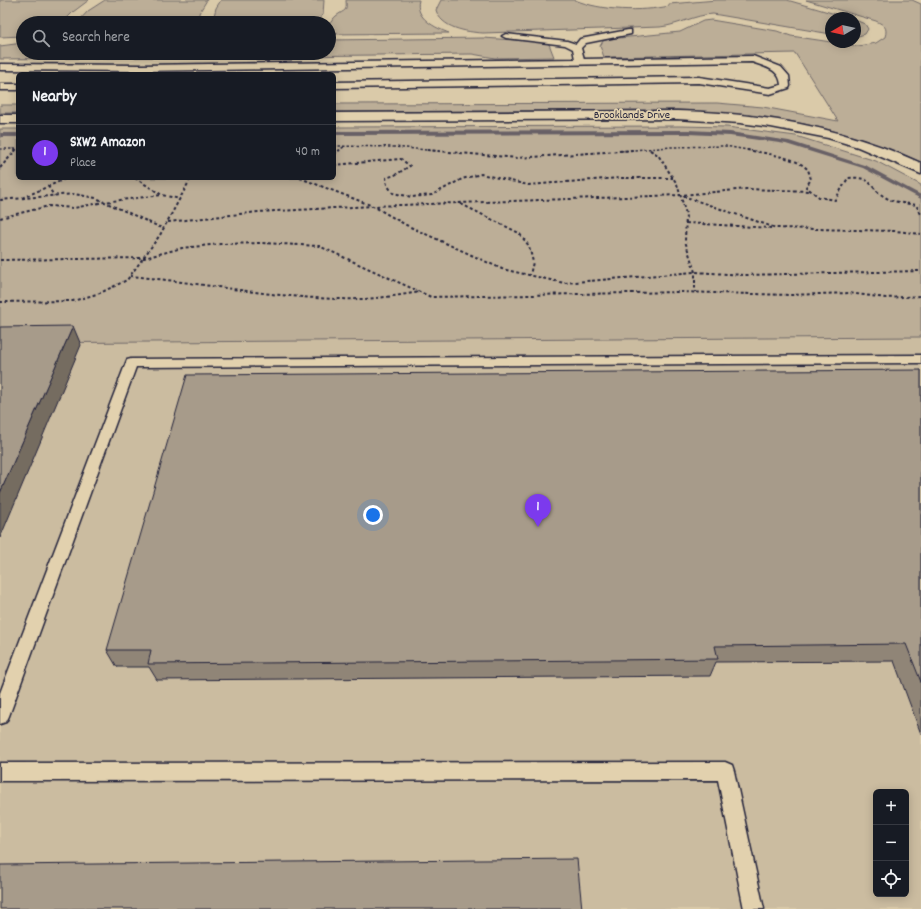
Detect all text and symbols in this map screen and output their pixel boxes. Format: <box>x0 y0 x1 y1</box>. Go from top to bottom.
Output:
north arrow <box>825 12 861 48</box>
search box <box>16 16 336 60</box>
icon: search <box>30 27 52 49</box>
text: Search here <box>62 27 130 49</box>
text: Nearby <box>32 86 76 110</box>
street label: Brooklands Drive <box>594 107 670 124</box>
text: SXW2 Amazon <box>70 132 145 154</box>
text: 1 <box>44 143 46 162</box>
text: 40 m <box>296 143 320 162</box>
text: Place <box>70 154 96 173</box>
pin: 1 <box>525 494 551 527</box>
your location <box>363 505 383 525</box>
map controls <box>873 789 909 897</box>
button: + <box>873 789 909 825</box>
button: − <box>873 825 909 861</box>
button: locate <box>873 861 909 897</box>

